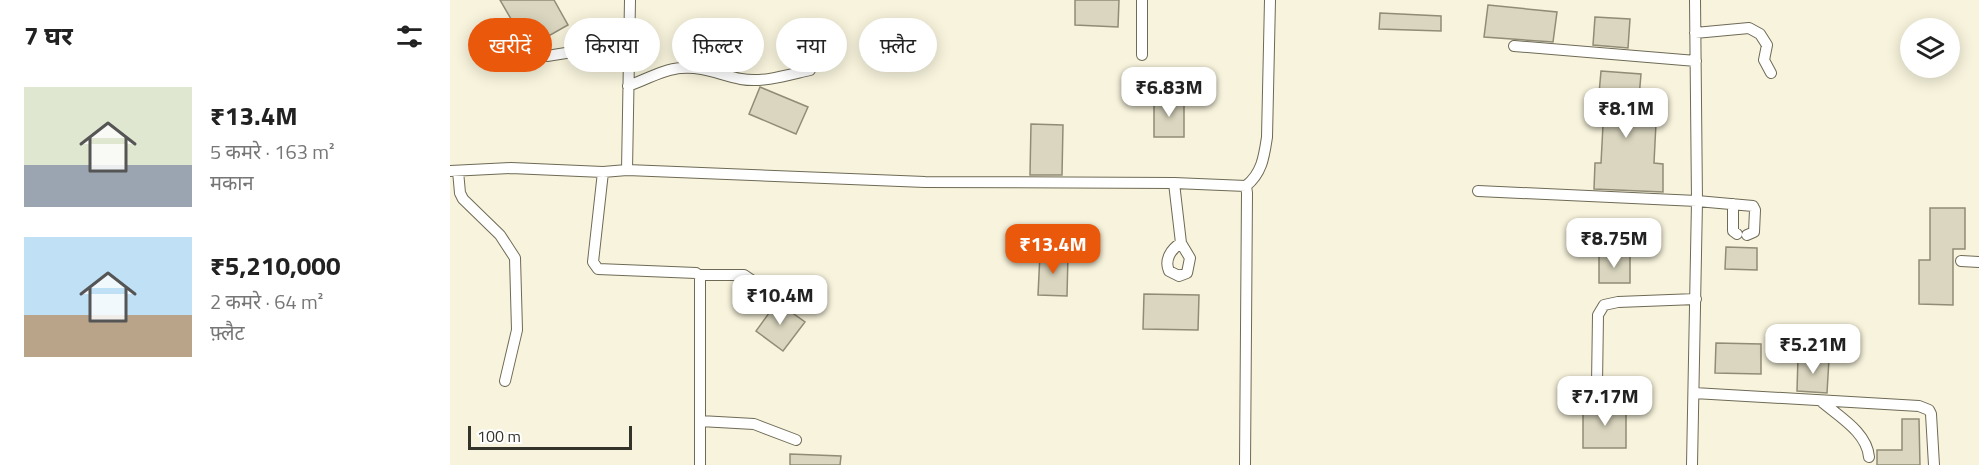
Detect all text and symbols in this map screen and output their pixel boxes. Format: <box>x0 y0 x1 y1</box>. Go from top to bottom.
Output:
text: 7 घर <box>24 16 73 55</box>
chip: खरीदें <box>468 18 552 72</box>
chip: किराया <box>564 18 660 72</box>
chip: फ़िल्टर <box>672 18 764 72</box>
chip: नया <box>776 18 847 72</box>
chip: फ़्लैट <box>859 18 937 72</box>
map controls <box>1900 18 1960 78</box>
button: layers <box>1900 18 1960 78</box>
icon: filters <box>393 20 426 53</box>
pin: ₹6.83M <box>1120 67 1218 118</box>
text: ₹6.83M <box>1135 71 1203 102</box>
pin: ₹8.1M <box>1584 88 1668 139</box>
text: ₹8.1M <box>1598 92 1654 123</box>
text: ₹13.4M <box>210 96 298 135</box>
icon: home <box>72 111 144 183</box>
text: 5 कमरे · 163 m² <box>210 136 335 167</box>
text: मकान <box>210 167 254 198</box>
pin: ₹8.75M <box>1565 218 1663 269</box>
text: ₹8.75M <box>1580 222 1648 253</box>
pin: ₹13.4M <box>1004 224 1102 275</box>
text: ₹13.4M <box>1019 228 1087 259</box>
text: ₹5,210,000 <box>210 246 340 285</box>
icon: home <box>72 261 144 333</box>
pin: ₹10.4M <box>731 275 829 326</box>
text: ₹10.4M <box>746 279 814 310</box>
text: 2 कमरे · 64 m² <box>210 286 323 317</box>
text: फ़्लैट <box>210 317 245 348</box>
pin: ₹5.21M <box>1764 324 1862 375</box>
text: ₹5.21M <box>1779 328 1847 359</box>
pin: ₹7.17M <box>1556 376 1654 427</box>
text: ₹7.17M <box>1571 380 1639 411</box>
scale bar <box>468 423 632 450</box>
text: 100 m <box>477 424 521 448</box>

